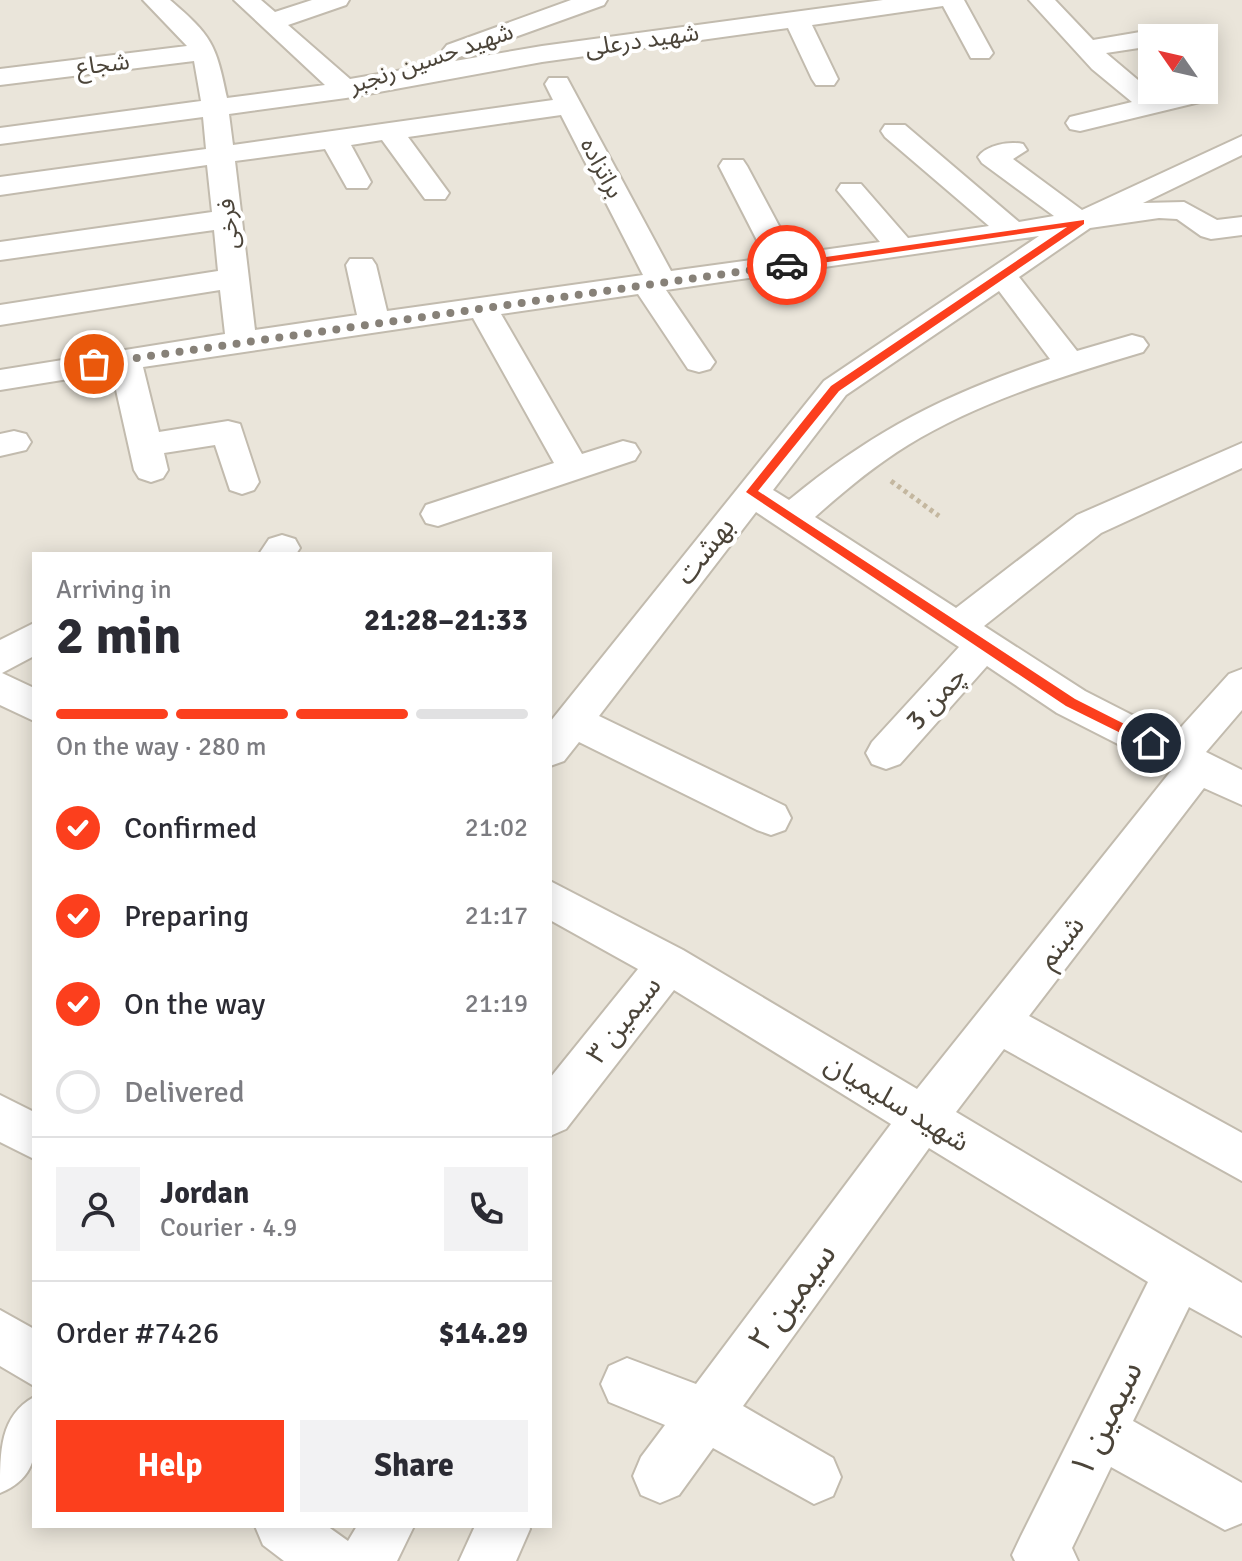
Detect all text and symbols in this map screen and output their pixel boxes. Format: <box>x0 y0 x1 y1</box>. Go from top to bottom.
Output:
street label: شهید حسین رنجبر <box>344 16 517 100</box>
street label: شهید درعلی <box>583 17 701 63</box>
north arrow <box>1138 24 1218 104</box>
map controls <box>1138 24 1218 104</box>
street label: شجاع <box>75 46 132 84</box>
street label: براتزاده <box>574 133 630 203</box>
street label: فرخی <box>210 197 246 251</box>
courier <box>747 225 827 305</box>
icon: car <box>765 243 809 287</box>
pin <box>60 330 128 398</box>
icon: bag <box>72 342 116 386</box>
street label: بهشت <box>668 511 742 591</box>
text: Arriving in <box>56 574 172 606</box>
text: 21:28–21:33 <box>364 602 528 639</box>
text: 2 min <box>56 604 182 668</box>
street label: چمن 3 <box>898 659 974 737</box>
pin <box>1117 709 1185 777</box>
icon: home <box>1129 721 1173 765</box>
text: On the way · 280 m <box>56 731 266 763</box>
icon: check <box>56 806 100 850</box>
text: Confirmed <box>124 810 257 847</box>
text: 21:02 <box>465 812 528 844</box>
icon: check <box>56 894 100 938</box>
text: Preparing <box>124 898 249 935</box>
text: 21:17 <box>465 900 528 932</box>
street label: شبنم <box>1030 909 1095 977</box>
street label: سیمین ۳ <box>579 969 669 1071</box>
icon: check <box>56 982 100 1026</box>
text: On the way <box>124 986 265 1023</box>
text: 21:19 <box>465 988 528 1020</box>
street label: شهید سلیمیان <box>819 1047 975 1159</box>
text: Delivered <box>124 1074 245 1111</box>
button: person <box>56 1167 140 1251</box>
button: phone <box>444 1167 528 1251</box>
text: Jordan <box>160 1175 249 1212</box>
text: Courier · 4.9 <box>160 1212 297 1244</box>
street label: سیمین ۲ <box>739 1235 845 1359</box>
text: Order #7426 <box>56 1315 219 1352</box>
text: $14.29 <box>438 1315 528 1352</box>
street label: سیمین ۱ <box>1060 1354 1152 1484</box>
button: Help <box>56 1420 284 1512</box>
button: Share <box>300 1420 528 1512</box>

